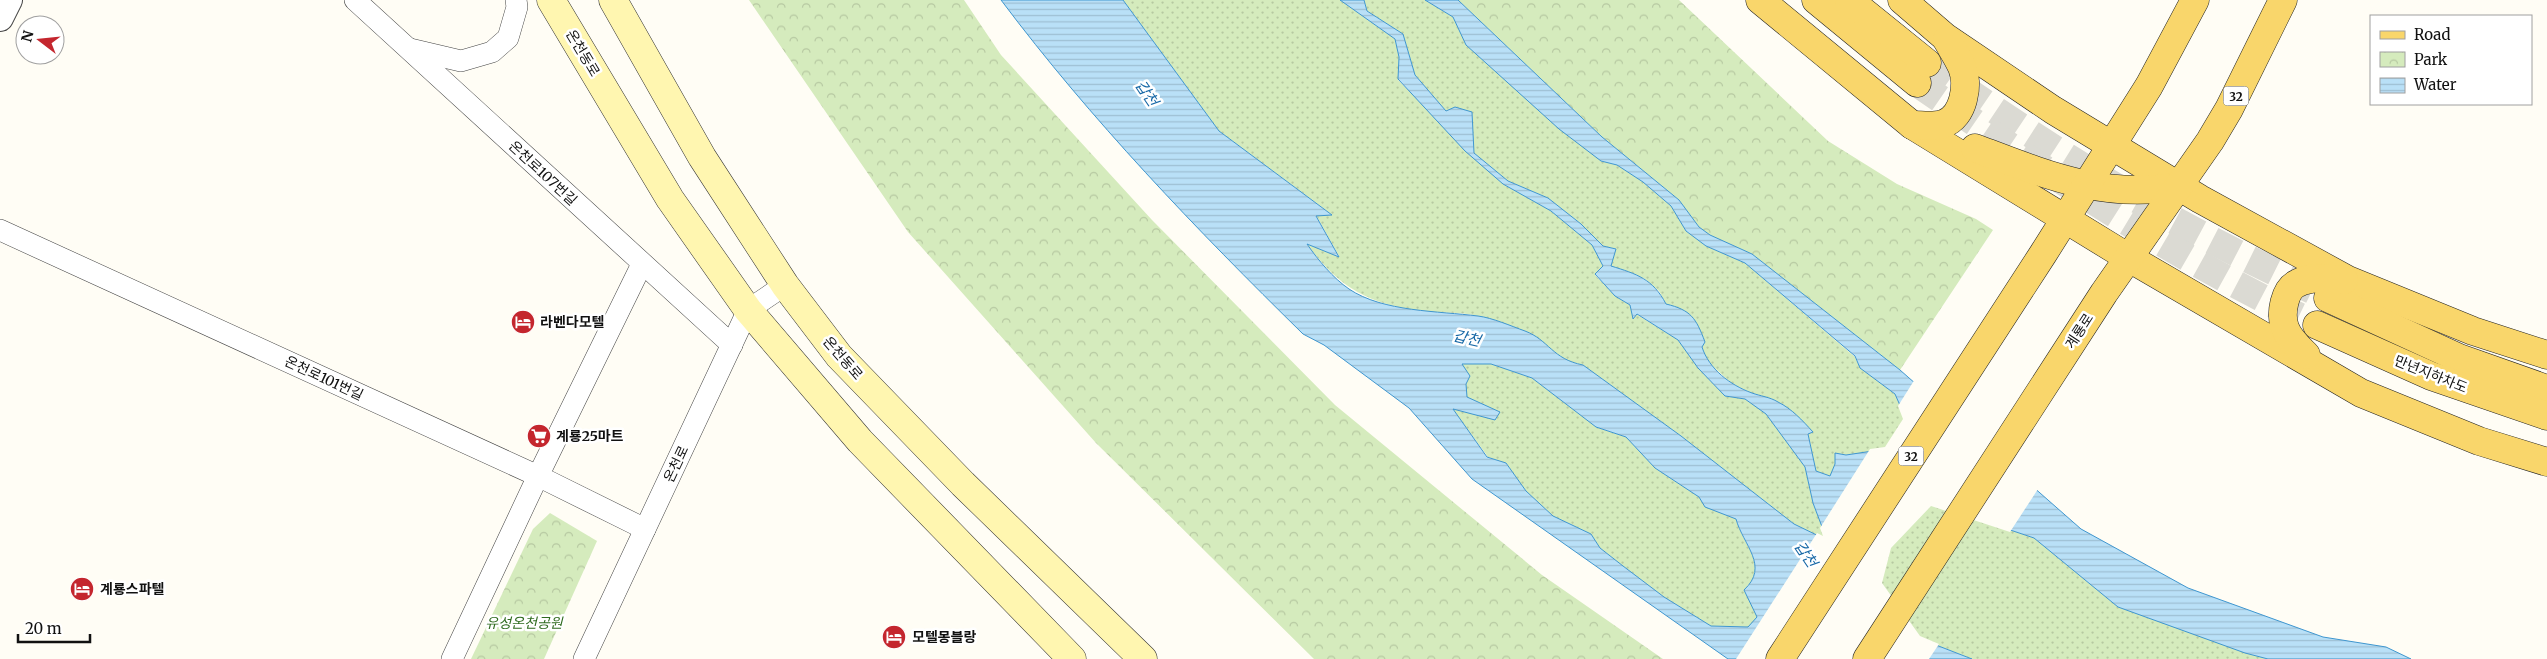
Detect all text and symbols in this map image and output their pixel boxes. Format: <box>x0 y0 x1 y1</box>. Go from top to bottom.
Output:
north arrow <box>15 15 65 65</box>
legend <box>2370 15 2532 105</box>
text: Road <box>2414 25 2450 44</box>
street label: 온천동로 <box>562 26 604 80</box>
text: N <box>17 29 38 44</box>
text: Park <box>2414 50 2448 69</box>
text: Water <box>2413 75 2457 94</box>
water label: 갑천 <box>1131 76 1164 112</box>
road number: 32 <box>2224 86 2248 105</box>
street label: 온천로107번길 <box>505 137 581 209</box>
hotel icon: 라벤다모텔 <box>510 309 536 335</box>
street label: 계룡로 <box>2061 310 2097 352</box>
place label: 라벤다모텔 <box>540 313 605 331</box>
water label: 갑천 <box>1451 326 1485 351</box>
street label: 온천동로 <box>819 333 867 383</box>
street label: 만년지하차도 <box>2392 351 2470 397</box>
street label: 온천로101번길 <box>282 352 366 404</box>
supermarket icon: 계룡25마트 <box>526 423 552 449</box>
place label: 계룡25마트 <box>556 427 624 445</box>
street label: 온천로 <box>660 443 692 485</box>
road number: 32 <box>1898 446 1924 466</box>
water label: 갑천 <box>1790 537 1823 573</box>
hotel icon: 계룡스파텔 <box>69 576 95 602</box>
place label: 계룡스파텔 <box>100 580 165 598</box>
scale bar <box>18 612 90 644</box>
park label: 유성온천공원 <box>485 614 564 632</box>
text: 20 m <box>25 619 62 638</box>
hotel icon: 모텔몽블랑 <box>881 624 907 650</box>
place label: 모텔몽블랑 <box>912 628 977 646</box>

